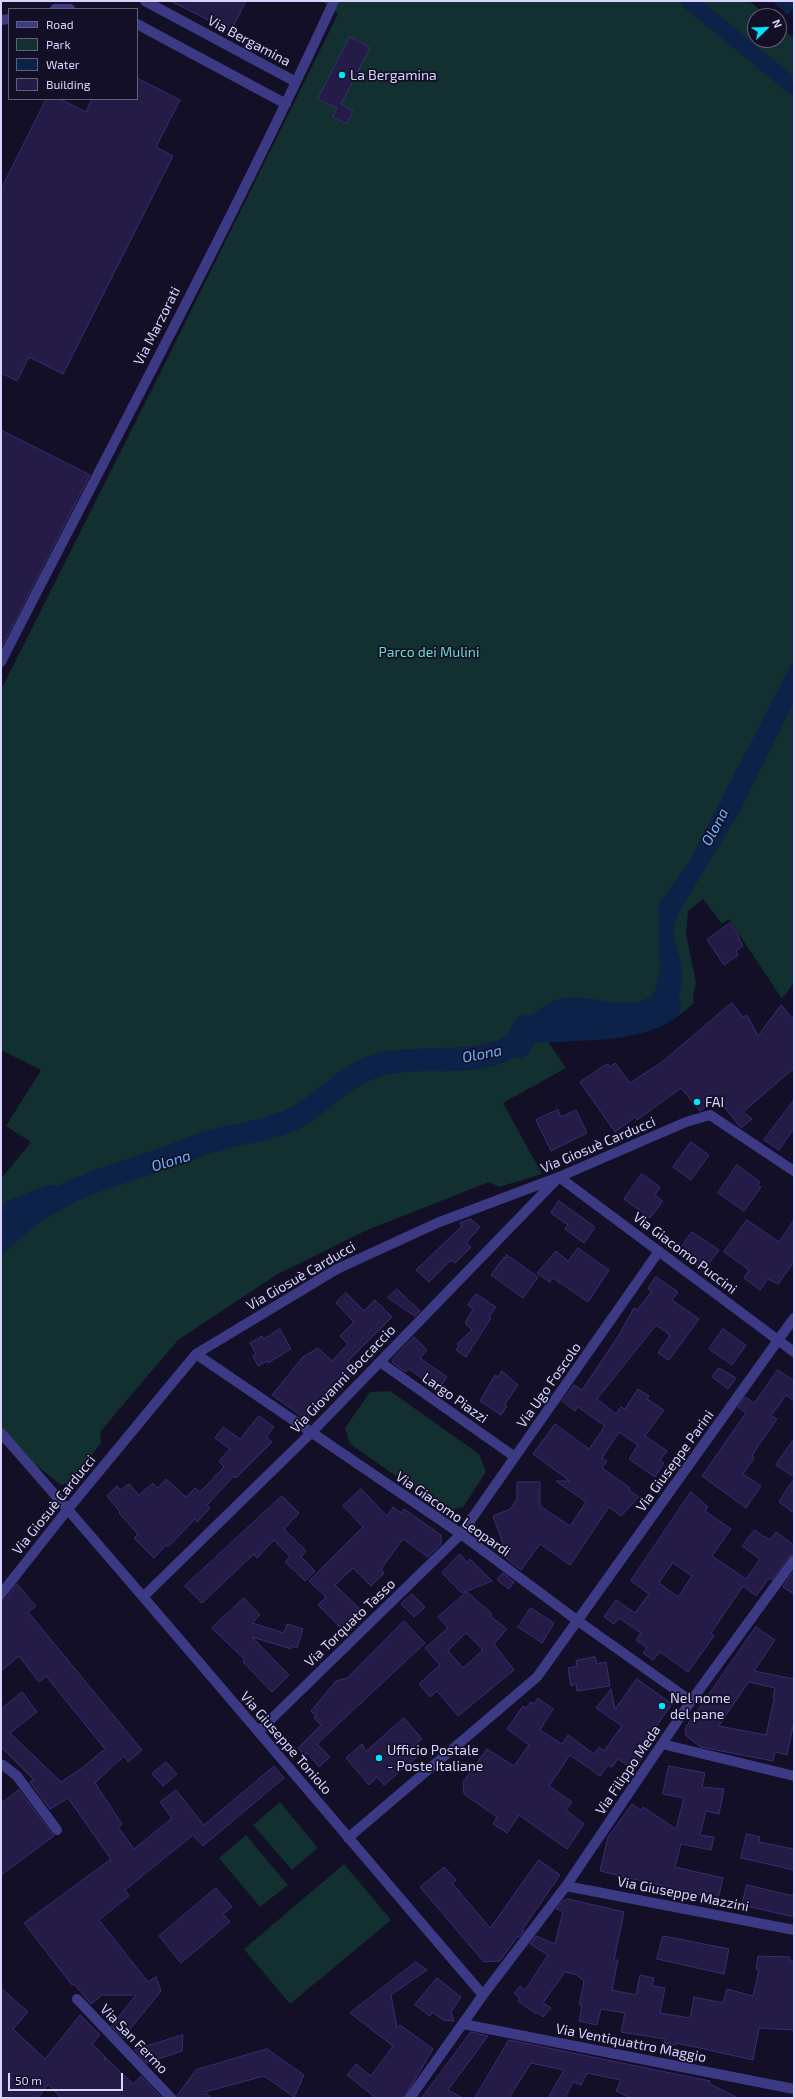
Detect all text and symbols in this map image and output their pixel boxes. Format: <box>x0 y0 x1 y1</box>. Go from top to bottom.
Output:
legend <box>8 8 138 100</box>
north arrow <box>747 8 787 48</box>
street label: Via Bergamina <box>205 12 293 70</box>
text: Road <box>46 17 74 31</box>
text: N <box>770 17 785 30</box>
text: Park <box>46 37 71 51</box>
text: Water <box>46 57 80 71</box>
place label: La Bergamina <box>350 67 437 83</box>
marker: La Bergamina <box>337 70 347 80</box>
text: Building <box>46 77 90 91</box>
street label: Via Marzorati <box>130 284 184 368</box>
park label: Parco dei Mulini <box>379 644 479 660</box>
water label: Olona <box>698 805 732 849</box>
water label: Olona <box>461 1041 503 1067</box>
place label: FAI <box>705 1094 724 1110</box>
marker: FAI <box>692 1097 702 1107</box>
street label: Via Giosuè Carducci <box>538 1113 658 1177</box>
water label: Olona <box>149 1147 193 1175</box>
street label: Via Giacomo Puccini <box>630 1208 740 1298</box>
street label: Via Giosuè Carducci <box>244 1238 358 1314</box>
street label: Via Giovanni Boccaccio <box>287 1321 399 1437</box>
street label: Via Ugo Foscolo <box>513 1339 585 1431</box>
street label: Largo Piazzi <box>419 1369 491 1427</box>
street label: Via Giuseppe Parini <box>633 1407 717 1515</box>
street label: Via Giosuè Carducci <box>9 1452 99 1558</box>
street label: Via Giacomo Leopardi <box>392 1468 514 1560</box>
street label: Via Torquato Tasso <box>301 1575 399 1671</box>
street label: Via Giuseppe Toniolo <box>237 1688 335 1798</box>
place label: Nel nome del pane <box>670 1690 731 1722</box>
marker: Nel nome del pane <box>657 1701 667 1711</box>
street label: Via Filippo Meda <box>592 1722 664 1818</box>
place label: Ufficio Postale - Poste Italiane <box>387 1742 483 1774</box>
marker: Ufficio Postale - Poste Italiane <box>374 1753 384 1763</box>
street label: Via Giuseppe Mazzini <box>616 1873 750 1915</box>
street label: Via San Fermo <box>97 2001 171 2077</box>
street label: Via Ventiquattro Maggio <box>554 2020 708 2066</box>
scale bar <box>10 2065 125 2091</box>
text: 50 m <box>15 2073 42 2087</box>

